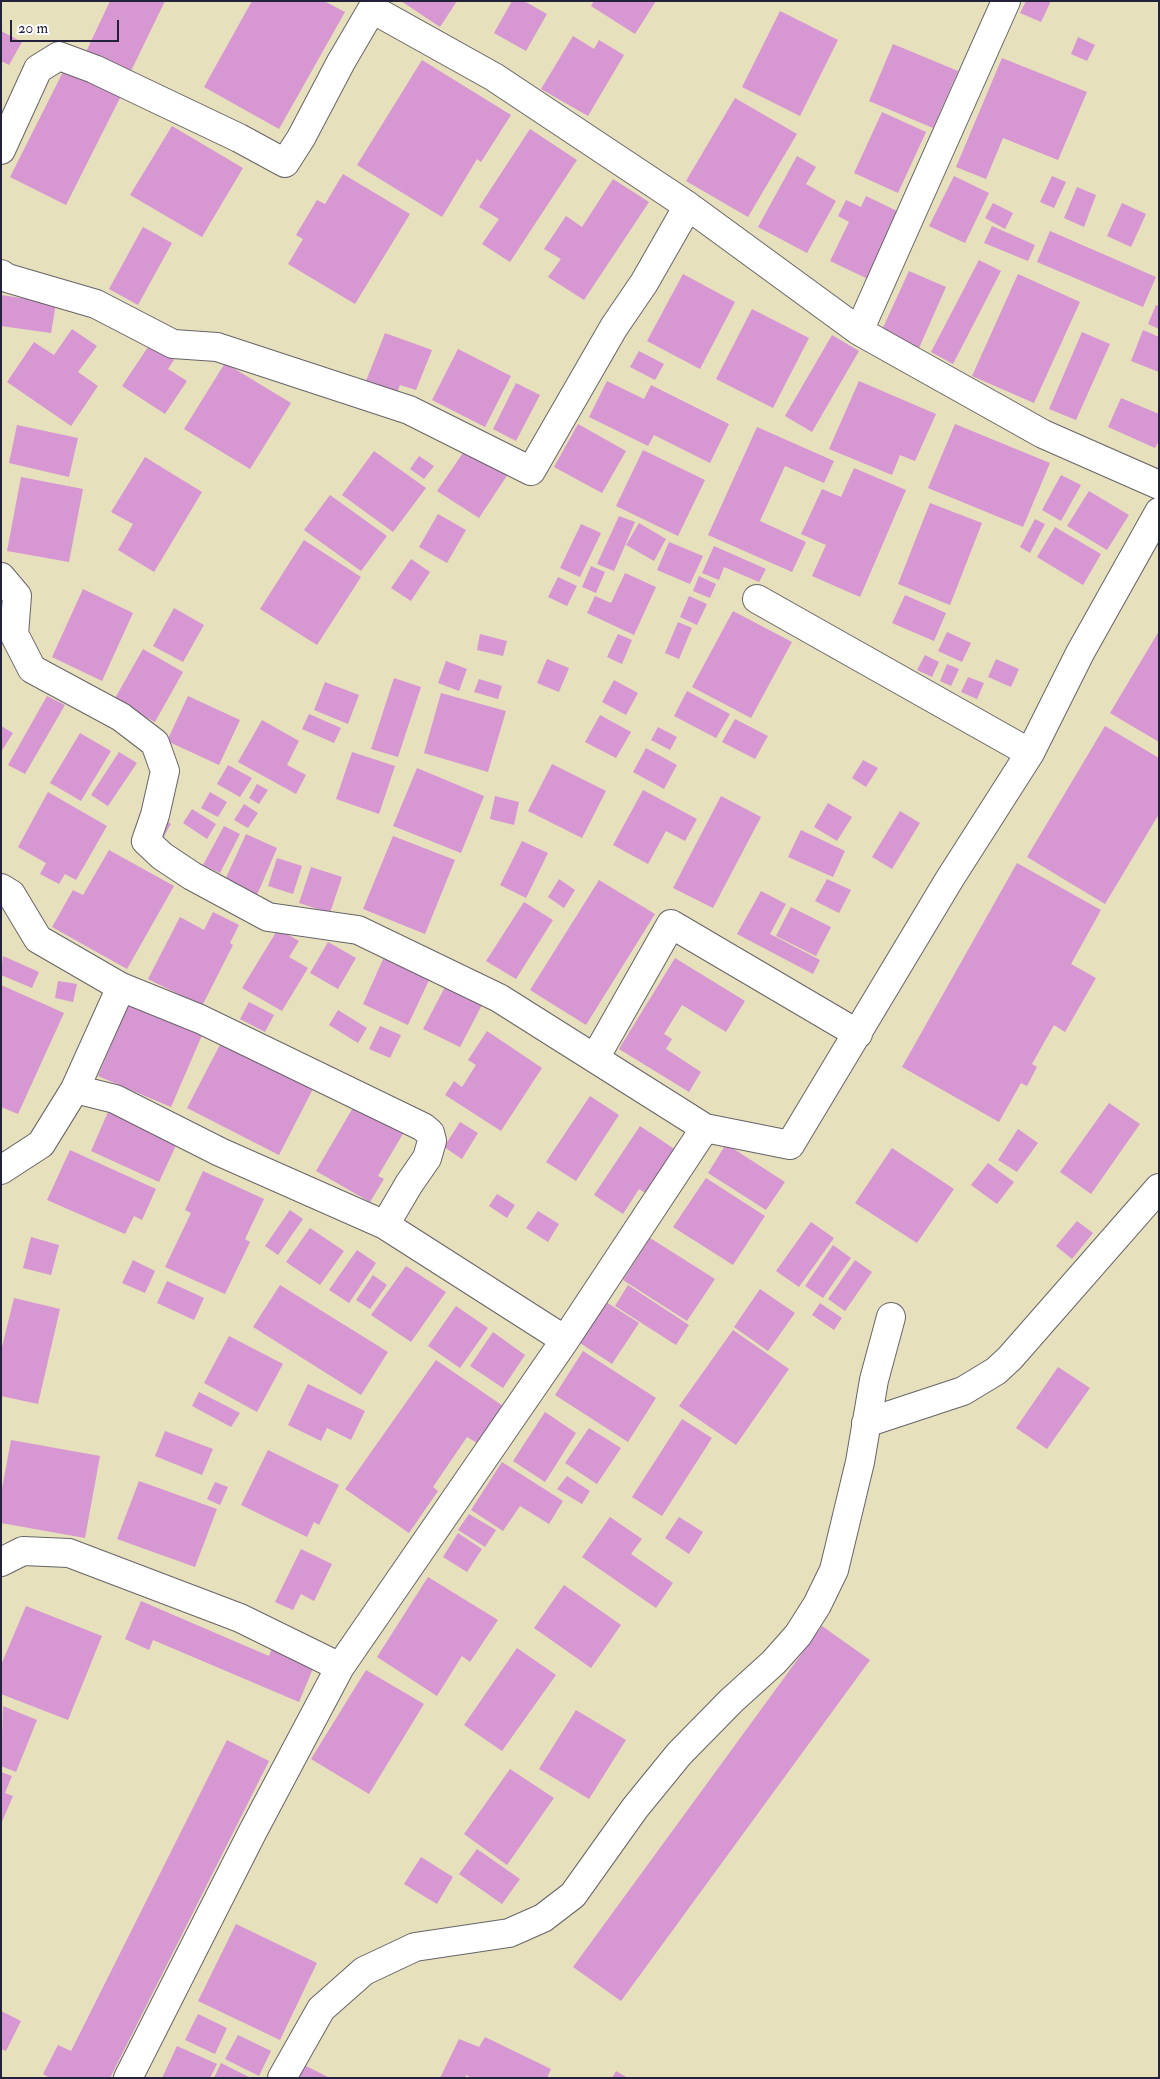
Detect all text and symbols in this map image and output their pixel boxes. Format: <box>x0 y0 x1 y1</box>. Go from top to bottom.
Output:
scale bar <box>12 10 121 42</box>
text: 20 m <box>18 19 48 38</box>

